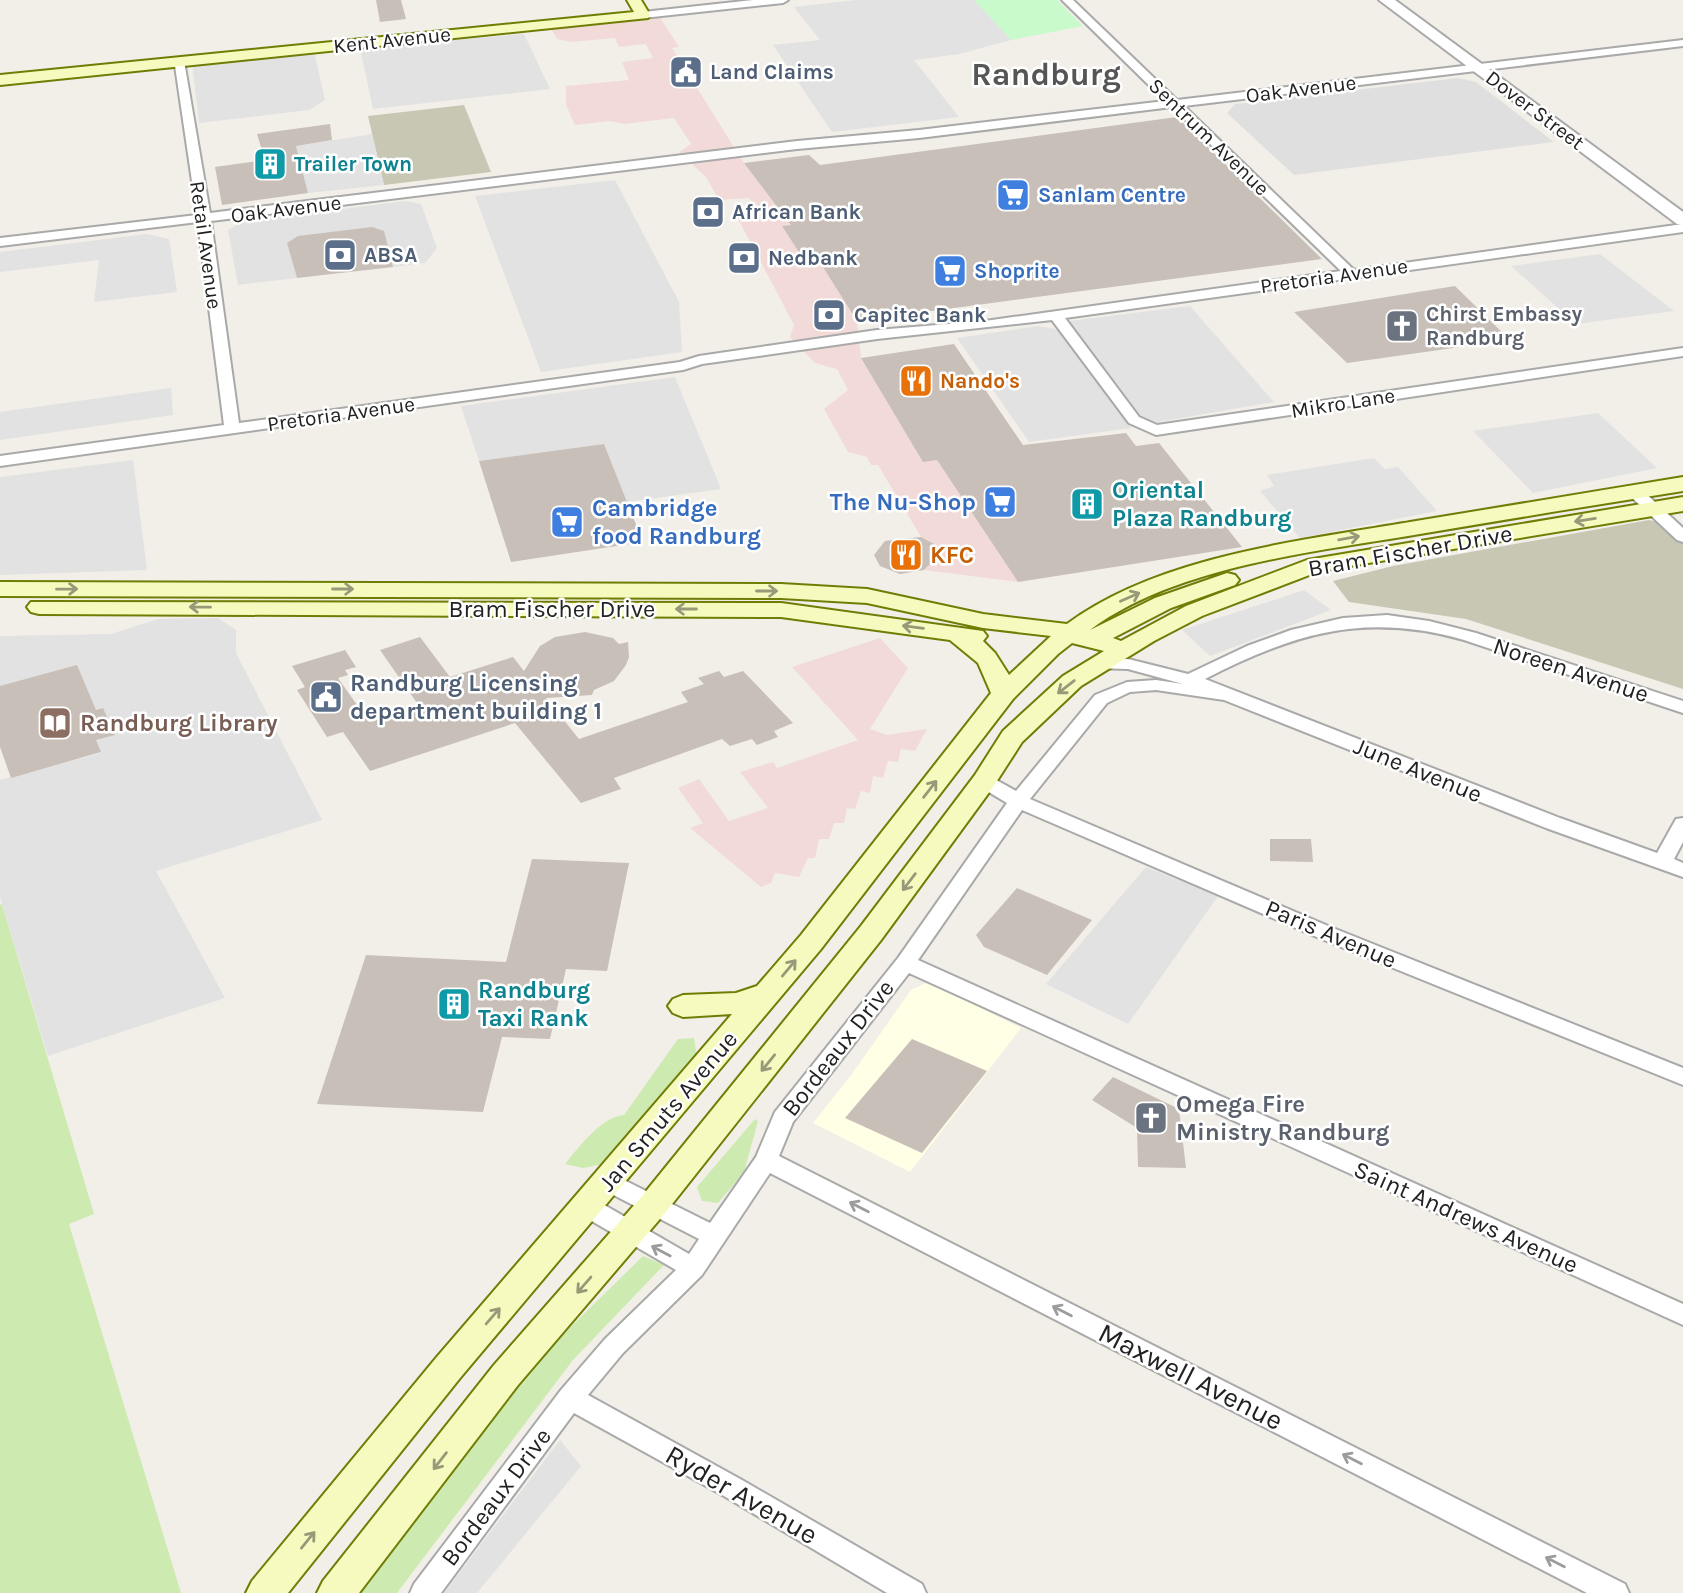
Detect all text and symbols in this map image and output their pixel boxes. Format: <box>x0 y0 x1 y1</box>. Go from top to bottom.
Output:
street label: Kent Avenue <box>332 22 452 58</box>
public building icon: Land Claims <box>667 53 705 91</box>
district label: Randburg <box>971 56 1121 93</box>
place label: Land Claims <box>710 60 834 84</box>
street label: Dover Street <box>1481 65 1589 155</box>
street label: Oak Avenue <box>1244 70 1358 108</box>
street label: Sentrum Avenue <box>1144 73 1274 201</box>
building icon: Trailer Town <box>251 145 289 183</box>
place label: Trailer Town <box>294 152 412 176</box>
supermarket icon: Sanlam Centre <box>994 176 1032 214</box>
street label: Retail Avenue <box>185 179 227 311</box>
place label: Sanlam Centre <box>1038 183 1186 207</box>
street label: Oak Avenue <box>229 190 343 228</box>
bank icon: African Bank <box>689 193 727 231</box>
place label: African Bank <box>732 200 862 224</box>
bank icon: ABSA <box>321 236 359 274</box>
bank icon: Nedbank <box>725 239 763 277</box>
place label: ABSA <box>364 243 417 267</box>
place label: Nedbank <box>768 246 858 270</box>
supermarket icon: Shoprite <box>931 252 969 290</box>
street label: Pretoria Avenue <box>1259 254 1409 298</box>
place label: Shoprite <box>974 259 1060 283</box>
bank icon: Capitec Bank <box>810 296 848 334</box>
place label: Chirst Embassy Randburg <box>1426 302 1582 350</box>
place label: Capitec Bank <box>854 303 987 327</box>
church icon: Chirst Embassy Randburg <box>1383 307 1421 345</box>
restaurant icon: Nando's <box>897 362 935 400</box>
place label: Nando's <box>940 369 1020 393</box>
street label: Mikro Lane <box>1289 383 1397 423</box>
street label: Pretoria Avenue <box>266 392 416 436</box>
place label: Oriental Plaza Randburg <box>1112 476 1291 532</box>
supermarket icon: The Nu-Shop <box>981 483 1019 521</box>
building icon: Oriental Plaza Randburg <box>1068 485 1106 523</box>
place label: The Nu-Shop <box>830 488 976 516</box>
place label: Cambridge food Randburg <box>592 494 761 550</box>
supermarket icon: Cambridge food Randburg <box>548 503 586 541</box>
one-way arrow <box>1574 514 1597 527</box>
street label: Bram Fischer Drive <box>1306 519 1514 583</box>
one-way arrow <box>1337 531 1360 545</box>
restaurant icon: KFC <box>887 536 925 574</box>
place label: KFC <box>930 541 974 569</box>
one-way arrow <box>55 582 78 595</box>
one-way arrow <box>331 582 354 596</box>
one-way arrow <box>755 584 778 598</box>
one-way arrow <box>1119 590 1140 603</box>
street label: Bram Fischer Drive <box>449 595 655 623</box>
one-way arrow <box>189 600 212 614</box>
one-way arrow <box>675 602 698 616</box>
one-way arrow <box>902 620 925 633</box>
street label: Noreen Avenue <box>1490 632 1652 708</box>
place label: Randburg Licensing department building 1 <box>350 669 602 725</box>
public building icon: Randburg Licensing department building 1 <box>307 678 345 716</box>
one-way arrow <box>1057 679 1075 694</box>
library icon: Randburg Library <box>36 704 74 742</box>
place label: Randburg Library <box>80 709 278 737</box>
street label: June Avenue <box>1350 732 1486 808</box>
one-way arrow <box>923 781 938 799</box>
one-way arrow <box>901 873 916 891</box>
street label: Paris Avenue <box>1261 894 1401 974</box>
one-way arrow <box>781 959 797 977</box>
street label: Bordeaux Drive <box>776 974 900 1122</box>
place label: Randburg Taxi Rank <box>478 976 590 1032</box>
building icon: Randburg Taxi Rank <box>435 985 473 1023</box>
street label: Jan Smuts Avenue <box>593 1025 743 1197</box>
one-way arrow <box>760 1053 775 1072</box>
place label: Omega Fire Ministry Randburg <box>1176 1090 1390 1146</box>
church icon: Omega Fire Ministry Randburg <box>1132 1099 1170 1137</box>
street label: Saint Andrews Avenue <box>1350 1155 1582 1279</box>
one-way arrow <box>849 1200 870 1214</box>
one-way arrow <box>651 1243 672 1257</box>
one-way arrow <box>576 1276 592 1294</box>
one-way arrow <box>1052 1303 1073 1317</box>
one-way arrow <box>485 1307 501 1325</box>
street label: Maxwell Avenue <box>1093 1316 1289 1437</box>
street label: Bordeaux Drive <box>435 1423 557 1571</box>
street label: Ryder Avenue <box>660 1438 824 1551</box>
one-way arrow <box>432 1451 447 1469</box>
one-way arrow <box>1342 1451 1363 1465</box>
one-way arrow <box>300 1532 316 1550</box>
one-way arrow <box>1545 1555 1565 1569</box>

